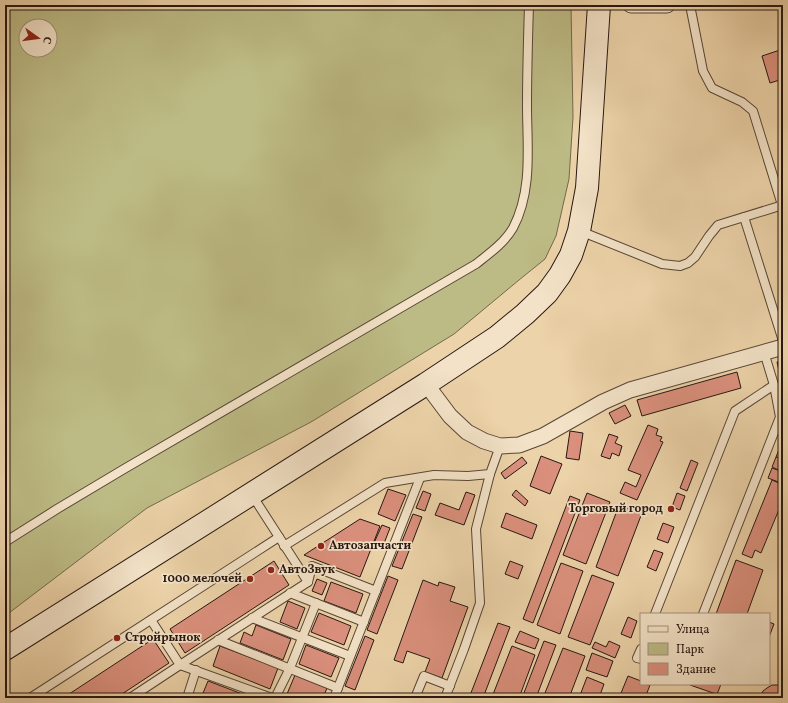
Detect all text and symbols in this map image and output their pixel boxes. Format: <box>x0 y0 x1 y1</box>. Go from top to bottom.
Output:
north arrow <box>18 18 58 58</box>
text: С <box>38 35 54 45</box>
place label: Торговый город <box>568 501 664 517</box>
marker: Торговый город <box>666 504 676 514</box>
place label: Автозапчасти <box>329 538 411 554</box>
marker: Автозапчасти <box>316 541 326 551</box>
place label: АвтоЗвук <box>279 562 335 578</box>
marker: АвтоЗвук <box>266 565 276 575</box>
place label: 1000 мелочей <box>163 571 242 587</box>
marker: 1000 мелочей <box>245 574 255 584</box>
legend <box>640 613 770 685</box>
text: Улица <box>676 622 709 638</box>
place label: Стройрынок <box>125 630 200 646</box>
marker: Стройрынок <box>112 633 122 643</box>
text: Парк <box>676 642 704 658</box>
text: Здание <box>676 662 716 678</box>

